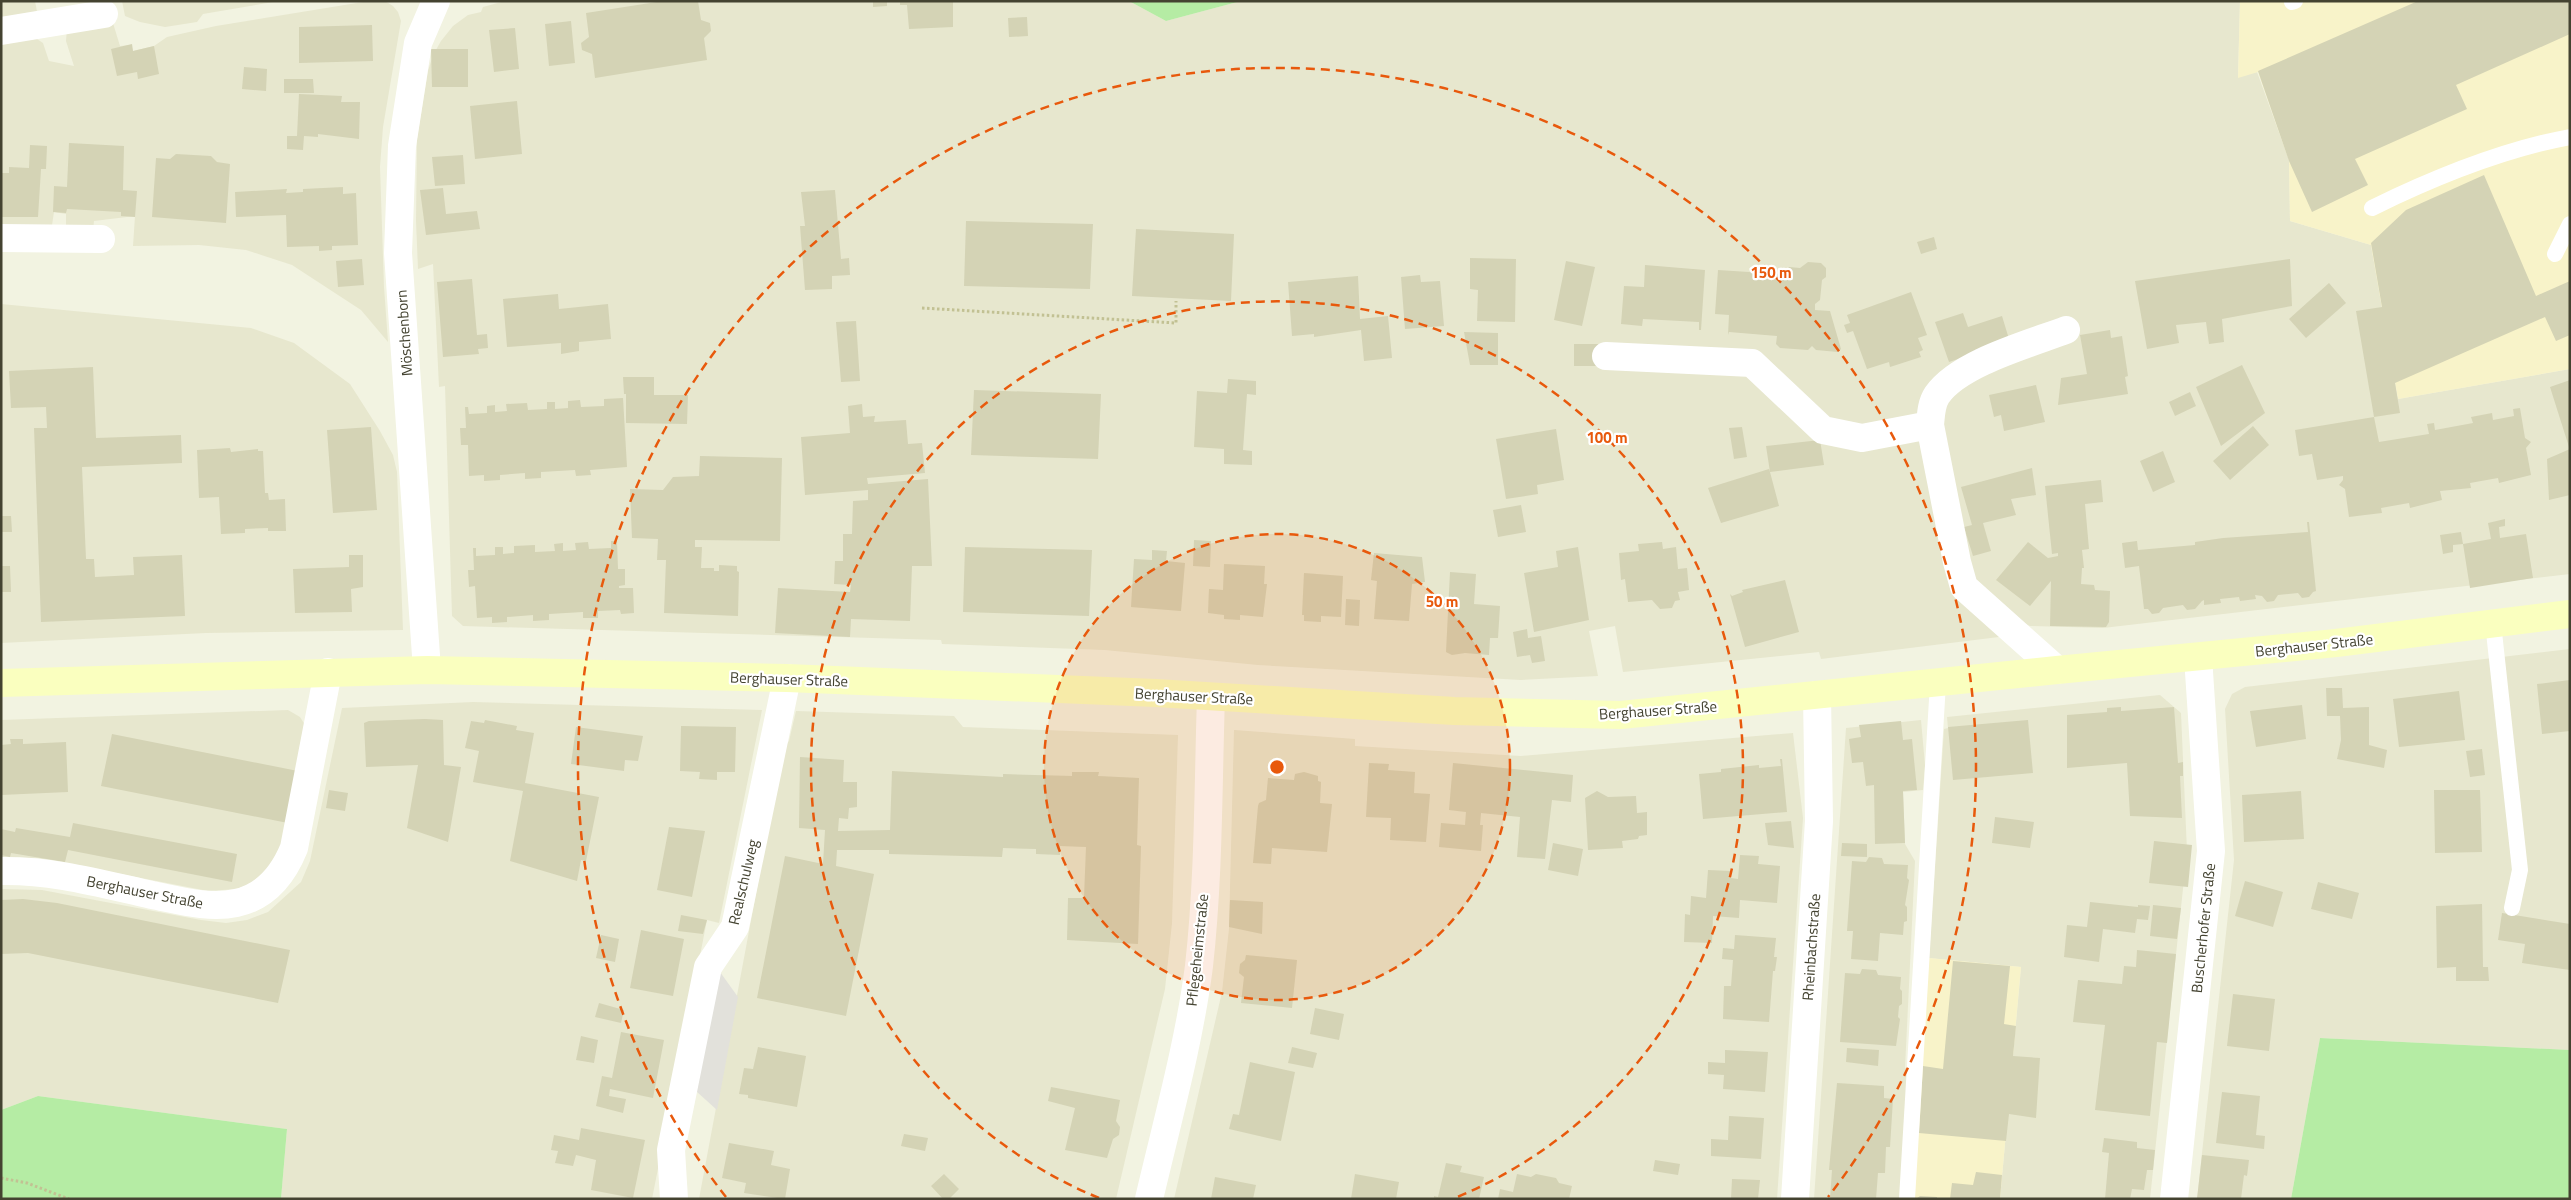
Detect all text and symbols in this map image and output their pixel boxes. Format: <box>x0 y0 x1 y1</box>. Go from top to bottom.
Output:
text: 150 m <box>1750 261 1792 284</box>
street label: Möschenborn <box>390 289 418 377</box>
text: 100 m <box>1586 426 1628 449</box>
text: 50 m <box>1426 590 1458 613</box>
street label: Berghauser Straße <box>2254 627 2374 663</box>
street label: Berghauser Straße <box>729 665 849 693</box>
street label: Berghauser Straße <box>1134 681 1254 711</box>
street label: Berghauser Straße <box>1598 694 1718 726</box>
centre of rings <box>1268 758 1286 776</box>
street label: Realschulweg <box>722 837 764 927</box>
street label: Buscherhofer Straße <box>2185 862 2221 994</box>
street label: Berghauser Straße <box>85 869 205 915</box>
street label: Pflegeheimstraße <box>1180 893 1214 1007</box>
street label: Rheinbachstraße <box>1796 893 1826 1001</box>

